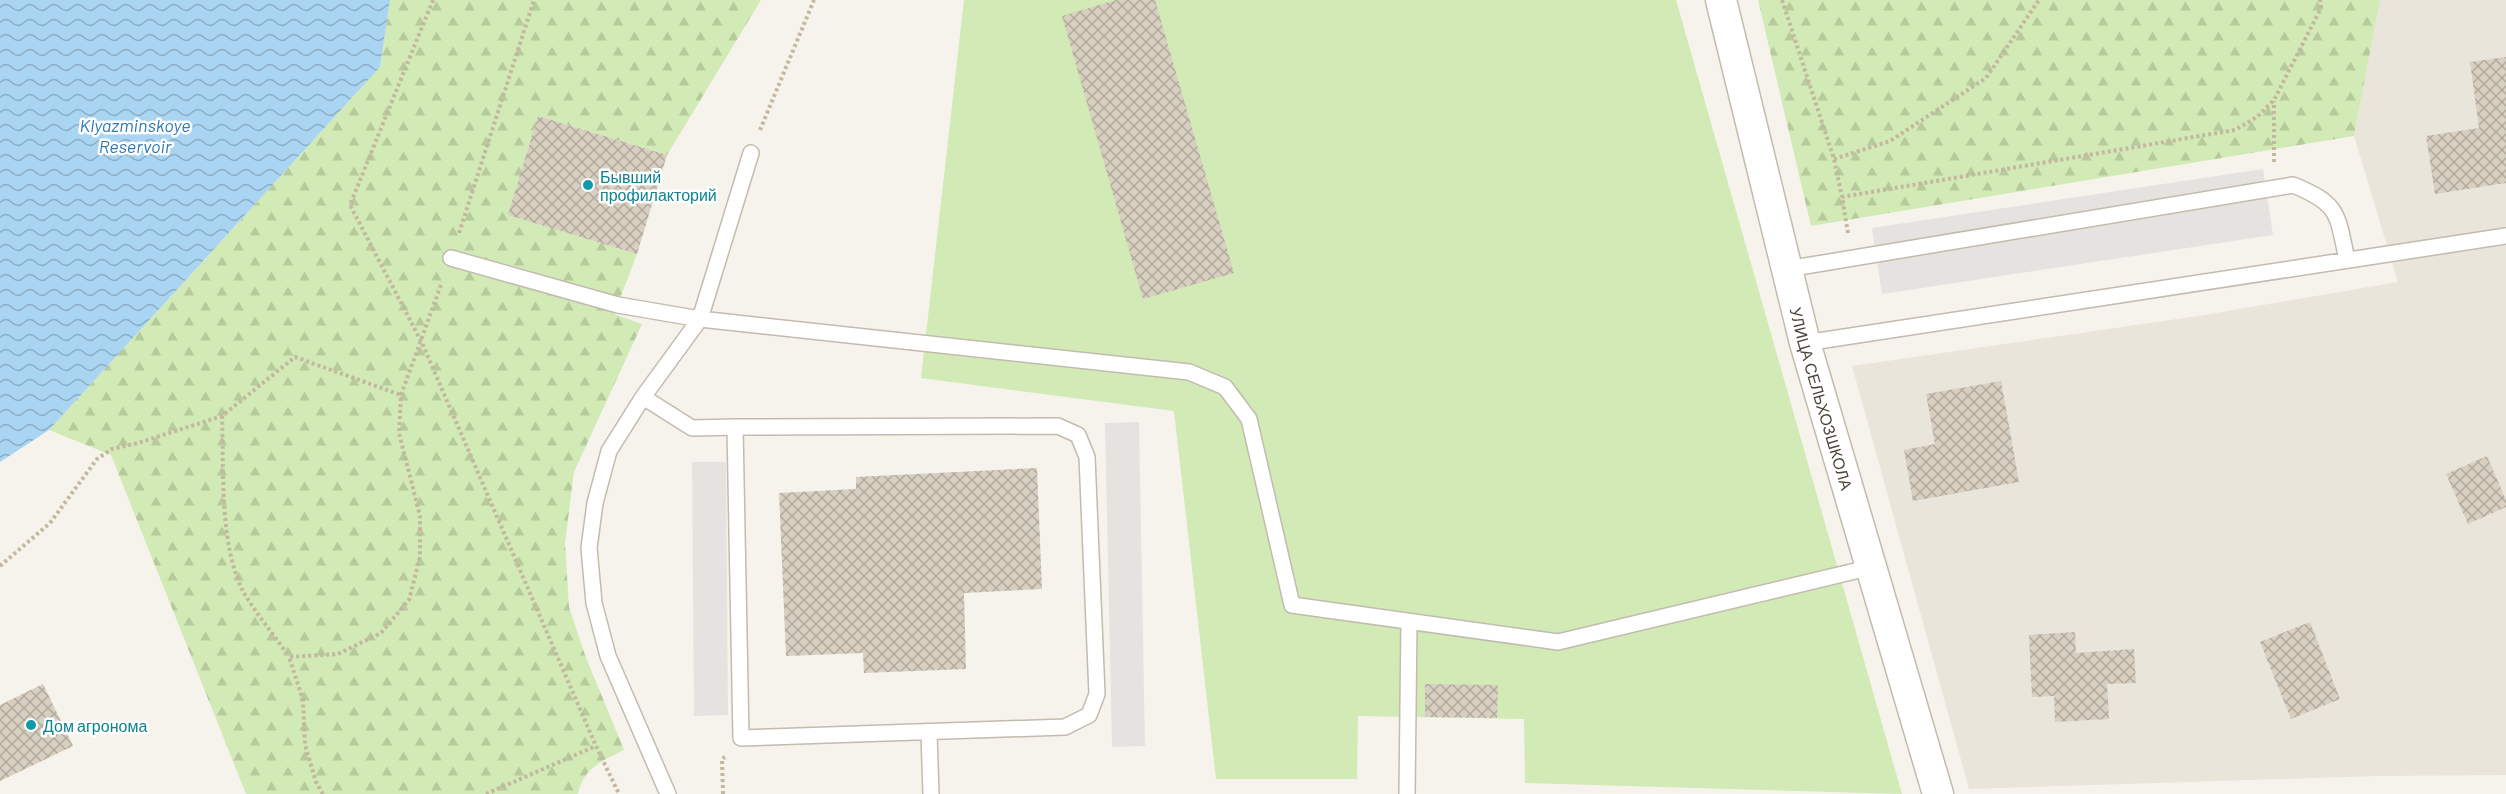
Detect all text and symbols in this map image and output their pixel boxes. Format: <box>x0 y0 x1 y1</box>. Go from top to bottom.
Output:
water label: Klyazminskoye Reservoir <box>80 114 190 157</box>
place label: Бывший профилакторий <box>600 167 717 204</box>
marker: Бывший профилакторий <box>581 178 595 192</box>
street label: УЛИЦА СЕЛЬХОЗШКОЛА <box>1787 305 1857 492</box>
place label: Дом агронома <box>43 716 147 735</box>
marker: Дом агронома <box>24 718 38 732</box>

